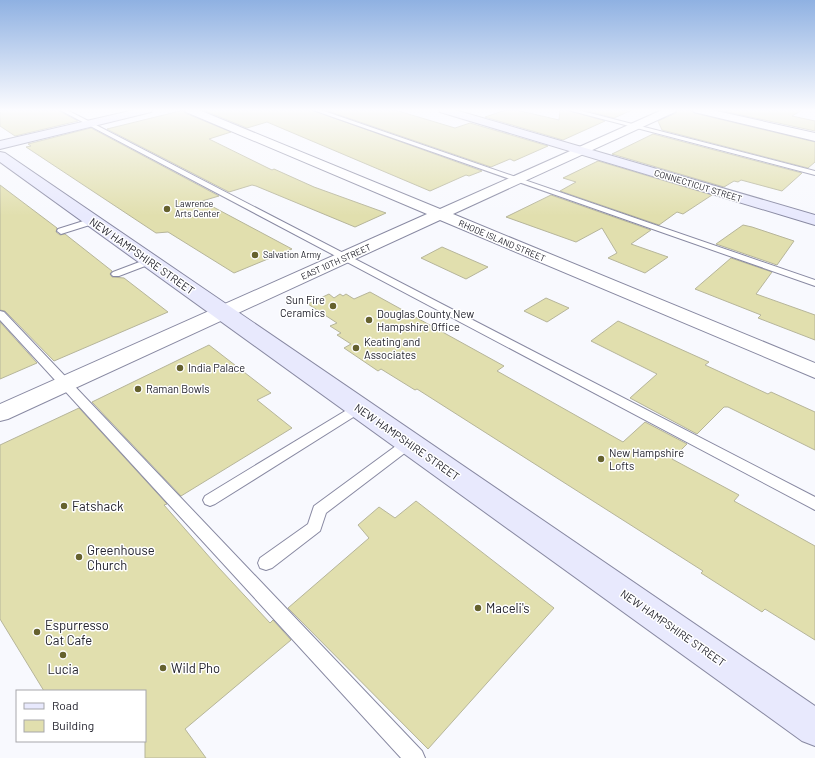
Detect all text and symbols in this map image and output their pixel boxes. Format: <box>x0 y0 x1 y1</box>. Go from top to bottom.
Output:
street label: CONNECTICUT STREET <box>653 167 743 204</box>
place label: Lawrence Arts Center <box>175 198 220 219</box>
marker: Lawrence Arts Center <box>162 204 172 214</box>
street label: NEW HAMPSHIRE STREET <box>87 214 197 297</box>
street label: RHODE ISLAND STREET <box>457 217 547 264</box>
street label: EAST 10TH STREET <box>299 241 372 282</box>
place label: Salvation Army <box>263 249 321 260</box>
marker: Salvation Army <box>250 250 260 260</box>
place label: Sun Fire Ceramics <box>280 293 325 319</box>
marker: Sun Fire Ceramics <box>328 301 338 311</box>
place label: Douglas County New Hampshire Office <box>377 307 474 333</box>
marker: Douglas County New Hampshire Office <box>364 315 374 325</box>
place label: Keating and Associates <box>364 335 420 361</box>
marker: Keating and Associates <box>351 343 361 353</box>
place label: India Palace <box>188 361 245 374</box>
marker: India Palace <box>175 363 185 373</box>
place label: Raman Bowls <box>146 382 210 395</box>
marker: Raman Bowls <box>133 384 143 394</box>
street label: NEW HAMPSHIRE STREET <box>352 400 462 483</box>
place label: New Hampshire Lofts <box>609 446 684 472</box>
marker: New Hampshire Lofts <box>596 454 606 464</box>
place label: Fatshack <box>72 498 124 514</box>
marker: Fatshack <box>59 501 69 511</box>
place label: Greenhouse Church <box>87 542 155 573</box>
marker: Greenhouse Church <box>74 552 84 562</box>
street label: NEW HAMPSHIRE STREET <box>618 586 728 669</box>
place label: Maceli's <box>486 600 530 616</box>
marker: Maceli's <box>473 603 483 613</box>
place label: Espurresso Cat Cafe <box>45 617 109 648</box>
marker: Espurresso Cat Cafe <box>32 627 42 637</box>
marker: Lucia <box>58 650 68 660</box>
place label: Wild Pho <box>171 660 220 676</box>
place label: Lucia <box>47 661 79 677</box>
marker: Wild Pho <box>158 663 168 673</box>
legend <box>16 690 146 742</box>
text: Road <box>52 698 79 712</box>
text: Building <box>52 718 94 732</box>

